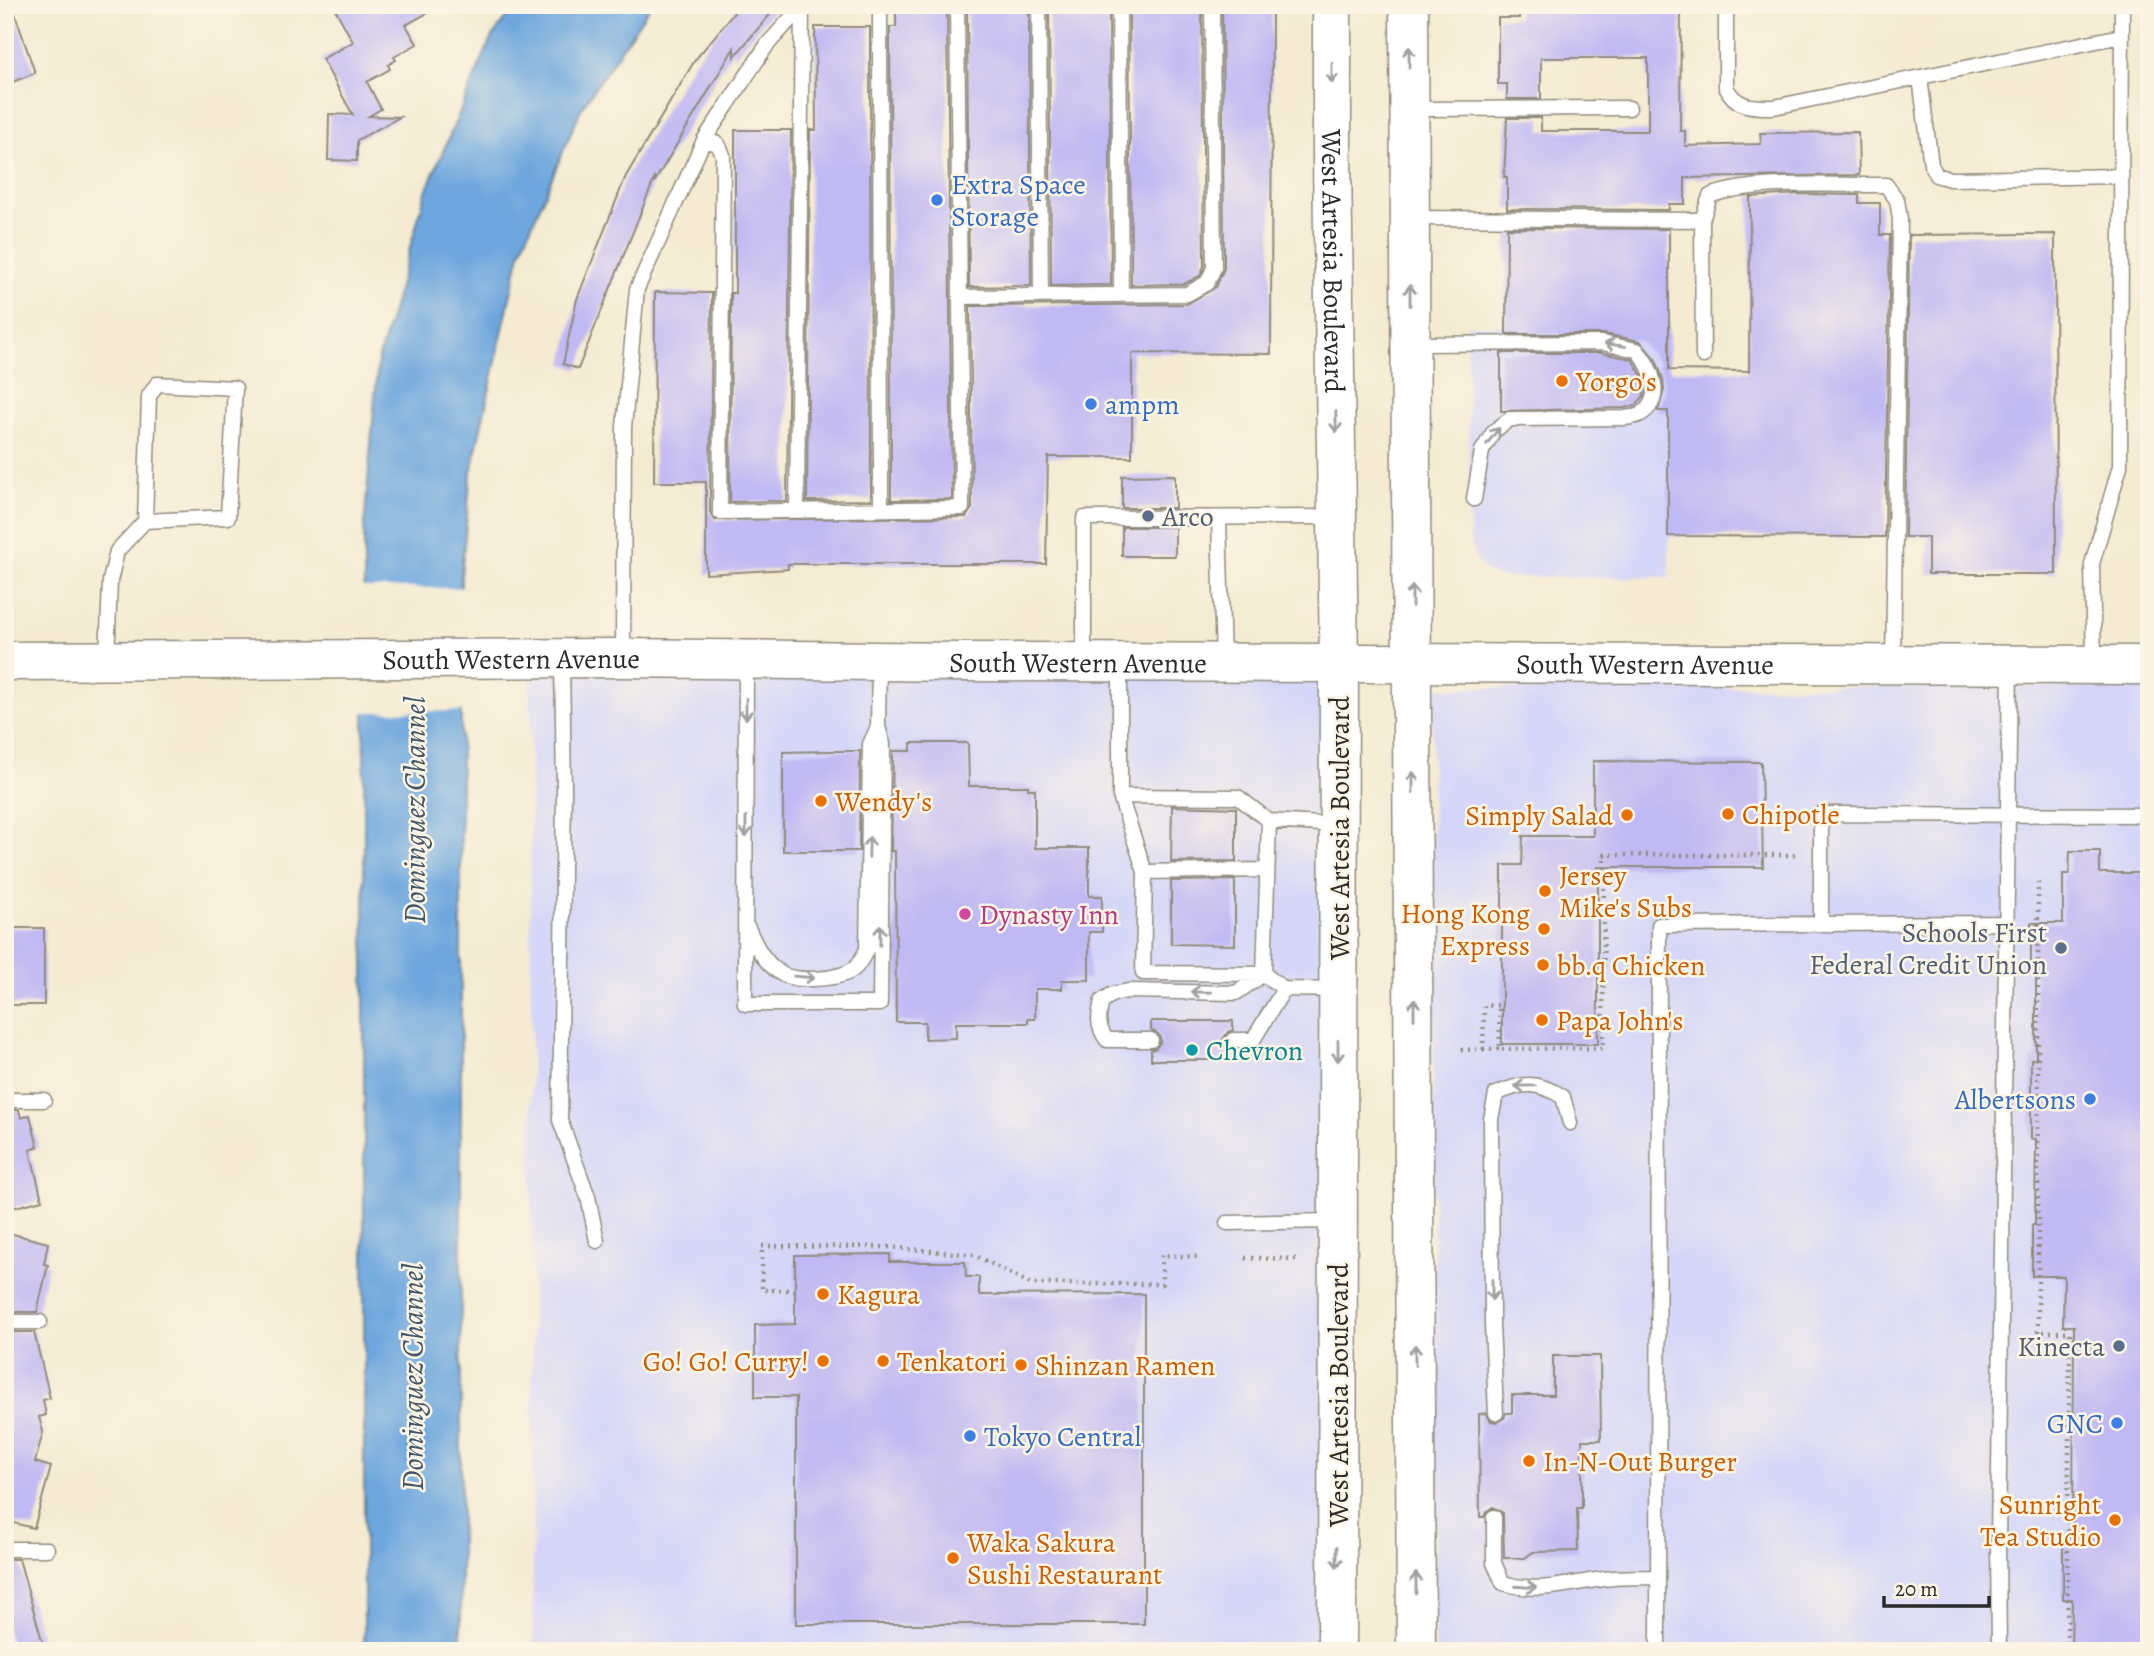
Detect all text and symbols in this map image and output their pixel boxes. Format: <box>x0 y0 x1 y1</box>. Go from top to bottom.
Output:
one-way arrow <box>1402 46 1416 69</box>
one-way arrow <box>1325 62 1339 85</box>
street label: West Artesia Boulevard <box>1312 128 1353 394</box>
place label: Extra Space Storage <box>951 166 1086 236</box>
marker: Extra Space Storage <box>929 192 945 208</box>
one-way arrow <box>1403 283 1417 306</box>
one-way arrow <box>1604 338 1627 351</box>
place label: Yorgo's <box>1575 363 1657 401</box>
marker: Yorgo's <box>1554 373 1570 389</box>
place label: ampm <box>1105 386 1179 424</box>
marker: ampm <box>1083 396 1099 412</box>
one-way arrow <box>1329 410 1343 433</box>
one-way arrow <box>1486 427 1501 445</box>
place label: Arco <box>1161 498 1214 536</box>
marker: Arco <box>1140 508 1156 524</box>
one-way arrow <box>1405 584 1419 607</box>
street label: South Western Avenue <box>382 640 640 679</box>
street label: South Western Avenue <box>949 644 1207 683</box>
street label: South Western Avenue <box>1516 645 1774 684</box>
street label: West Artesia Boulevard <box>1321 695 1359 961</box>
water label: Dominguez Channel <box>395 696 435 924</box>
one-way arrow <box>739 698 753 721</box>
one-way arrow <box>1406 770 1420 793</box>
place label: Wendy's <box>834 783 932 821</box>
marker: Wendy's <box>813 793 829 809</box>
place label: Chipotle <box>1742 796 1840 834</box>
place label: Simply Salad <box>1465 797 1614 835</box>
marker: Chipotle <box>1720 806 1736 822</box>
marker: Simply Salad <box>1619 807 1635 823</box>
one-way arrow <box>739 816 753 839</box>
one-way arrow <box>862 835 876 858</box>
place label: Jersey Mike's Subs <box>1559 857 1692 927</box>
marker: Jersey Mike's Subs <box>1537 883 1553 899</box>
place label: Hong Kong Express <box>1401 895 1530 965</box>
place label: Dynasty Inn <box>979 896 1119 934</box>
marker: Dynasty Inn <box>957 906 973 922</box>
place label: Schools First Federal Credit Union <box>1809 914 2047 984</box>
marker: Hong Kong Express <box>1536 921 1552 937</box>
one-way arrow <box>874 924 887 947</box>
marker: Schools First Federal Credit Union <box>2053 940 2069 956</box>
place label: bb.q Chicken <box>1557 947 1705 985</box>
marker: bb.q Chicken <box>1535 957 1551 973</box>
one-way arrow <box>792 971 815 984</box>
one-way arrow <box>1190 986 1213 999</box>
one-way arrow <box>1407 998 1421 1021</box>
place label: Papa John's <box>1556 1002 1684 1040</box>
marker: Papa John's <box>1534 1012 1550 1028</box>
place label: Chevron <box>1206 1032 1303 1070</box>
one-way arrow <box>1331 1039 1345 1062</box>
marker: Chevron <box>1184 1042 1200 1058</box>
one-way arrow <box>1514 1080 1537 1093</box>
place label: Albertsons <box>1954 1081 2076 1119</box>
marker: Albertsons <box>2082 1091 2098 1107</box>
street label: West Artesia Boulevard <box>1320 1262 1358 1528</box>
water label: Dominguez Channel <box>393 1263 433 1491</box>
place label: Kagura <box>837 1276 920 1314</box>
one-way arrow <box>1485 1279 1498 1302</box>
marker: Kagura <box>815 1286 831 1302</box>
place label: Kinecta <box>2017 1328 2105 1366</box>
marker: Kinecta <box>2111 1338 2127 1354</box>
place label: Go! Go! Curry! <box>643 1343 809 1381</box>
place label: Tenkatori <box>897 1343 1007 1381</box>
one-way arrow <box>1408 1344 1422 1367</box>
place label: Shinzan Ramen <box>1035 1347 1215 1385</box>
marker: Go! Go! Curry! <box>815 1353 831 1369</box>
marker: Tenkatori <box>875 1353 891 1369</box>
marker: Shinzan Ramen <box>1013 1357 1029 1373</box>
place label: GNC <box>2047 1405 2103 1443</box>
marker: GNC <box>2109 1415 2125 1431</box>
place label: Tokyo Central <box>984 1418 1142 1456</box>
marker: Tokyo Central <box>962 1428 978 1444</box>
place label: In-N-Out Burger <box>1543 1443 1737 1481</box>
marker: In-N-Out Burger <box>1521 1453 1537 1469</box>
place label: Sunright Tea Studio <box>1980 1486 2101 1556</box>
marker: Sunright Tea Studio <box>2107 1512 2123 1528</box>
place label: Waka Sakura Sushi Restaurant <box>966 1524 1162 1594</box>
one-way arrow <box>1330 1545 1344 1568</box>
marker: Waka Sakura Sushi Restaurant <box>945 1550 961 1566</box>
scale bar <box>1884 1565 1990 1609</box>
one-way arrow <box>1409 1571 1423 1594</box>
text: 20 m <box>1895 1575 1938 1603</box>
one-way arrow <box>1514 1581 1537 1594</box>

